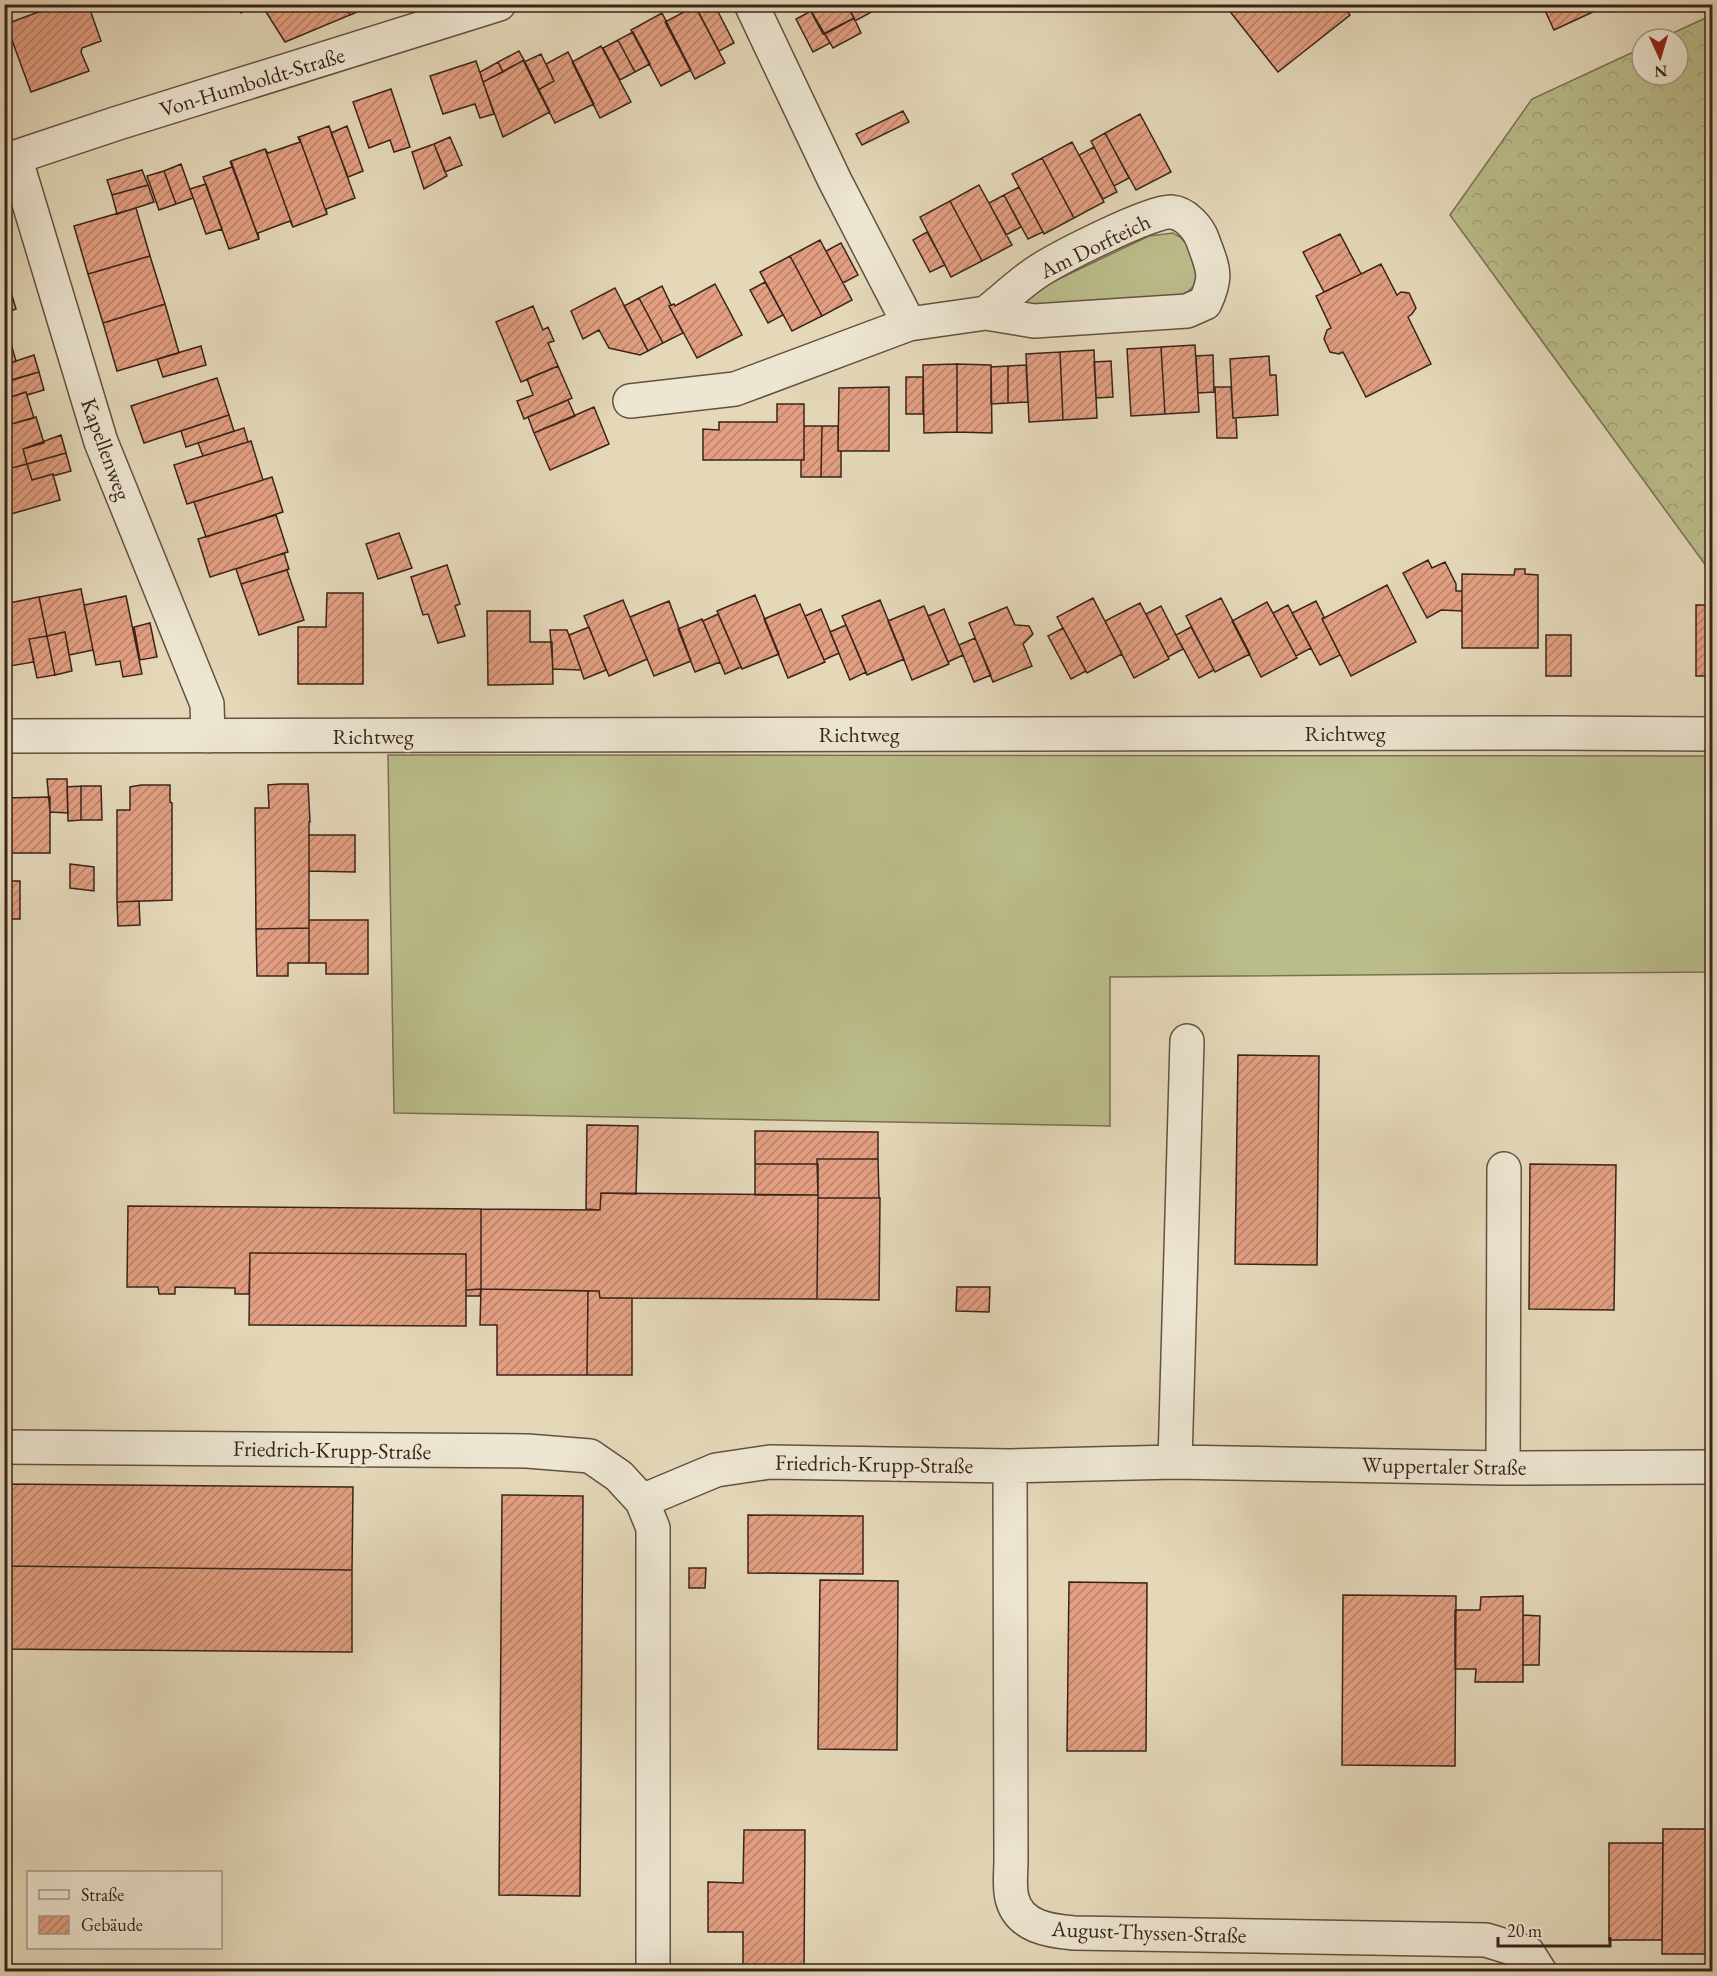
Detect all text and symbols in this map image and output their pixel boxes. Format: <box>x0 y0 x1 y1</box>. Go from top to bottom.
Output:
north arrow <box>1630 27 1690 87</box>
street label: Von-Humboldt-Straße <box>156 40 348 124</box>
text: N <box>1654 61 1668 82</box>
street label: Am Dorfteich <box>1034 207 1155 286</box>
street label: Kapellenweg <box>74 394 138 504</box>
street label: Richtweg <box>1305 719 1386 748</box>
street label: Richtweg <box>819 720 900 749</box>
street label: Richtweg <box>333 722 414 751</box>
street label: Friedrich-Krupp-Straße <box>233 1434 432 1466</box>
street label: Friedrich-Krupp-Straße <box>775 1448 974 1480</box>
street label: Wuppertaler Straße <box>1361 1450 1527 1482</box>
legend <box>27 1871 222 1949</box>
text: Straße <box>81 1883 124 1906</box>
scale bar <box>1498 1910 1610 1948</box>
text: Gebäude <box>81 1913 143 1936</box>
street label: August-Thyssen-Straße <box>1050 1914 1247 1950</box>
text: 20 m <box>1507 1919 1542 1942</box>

